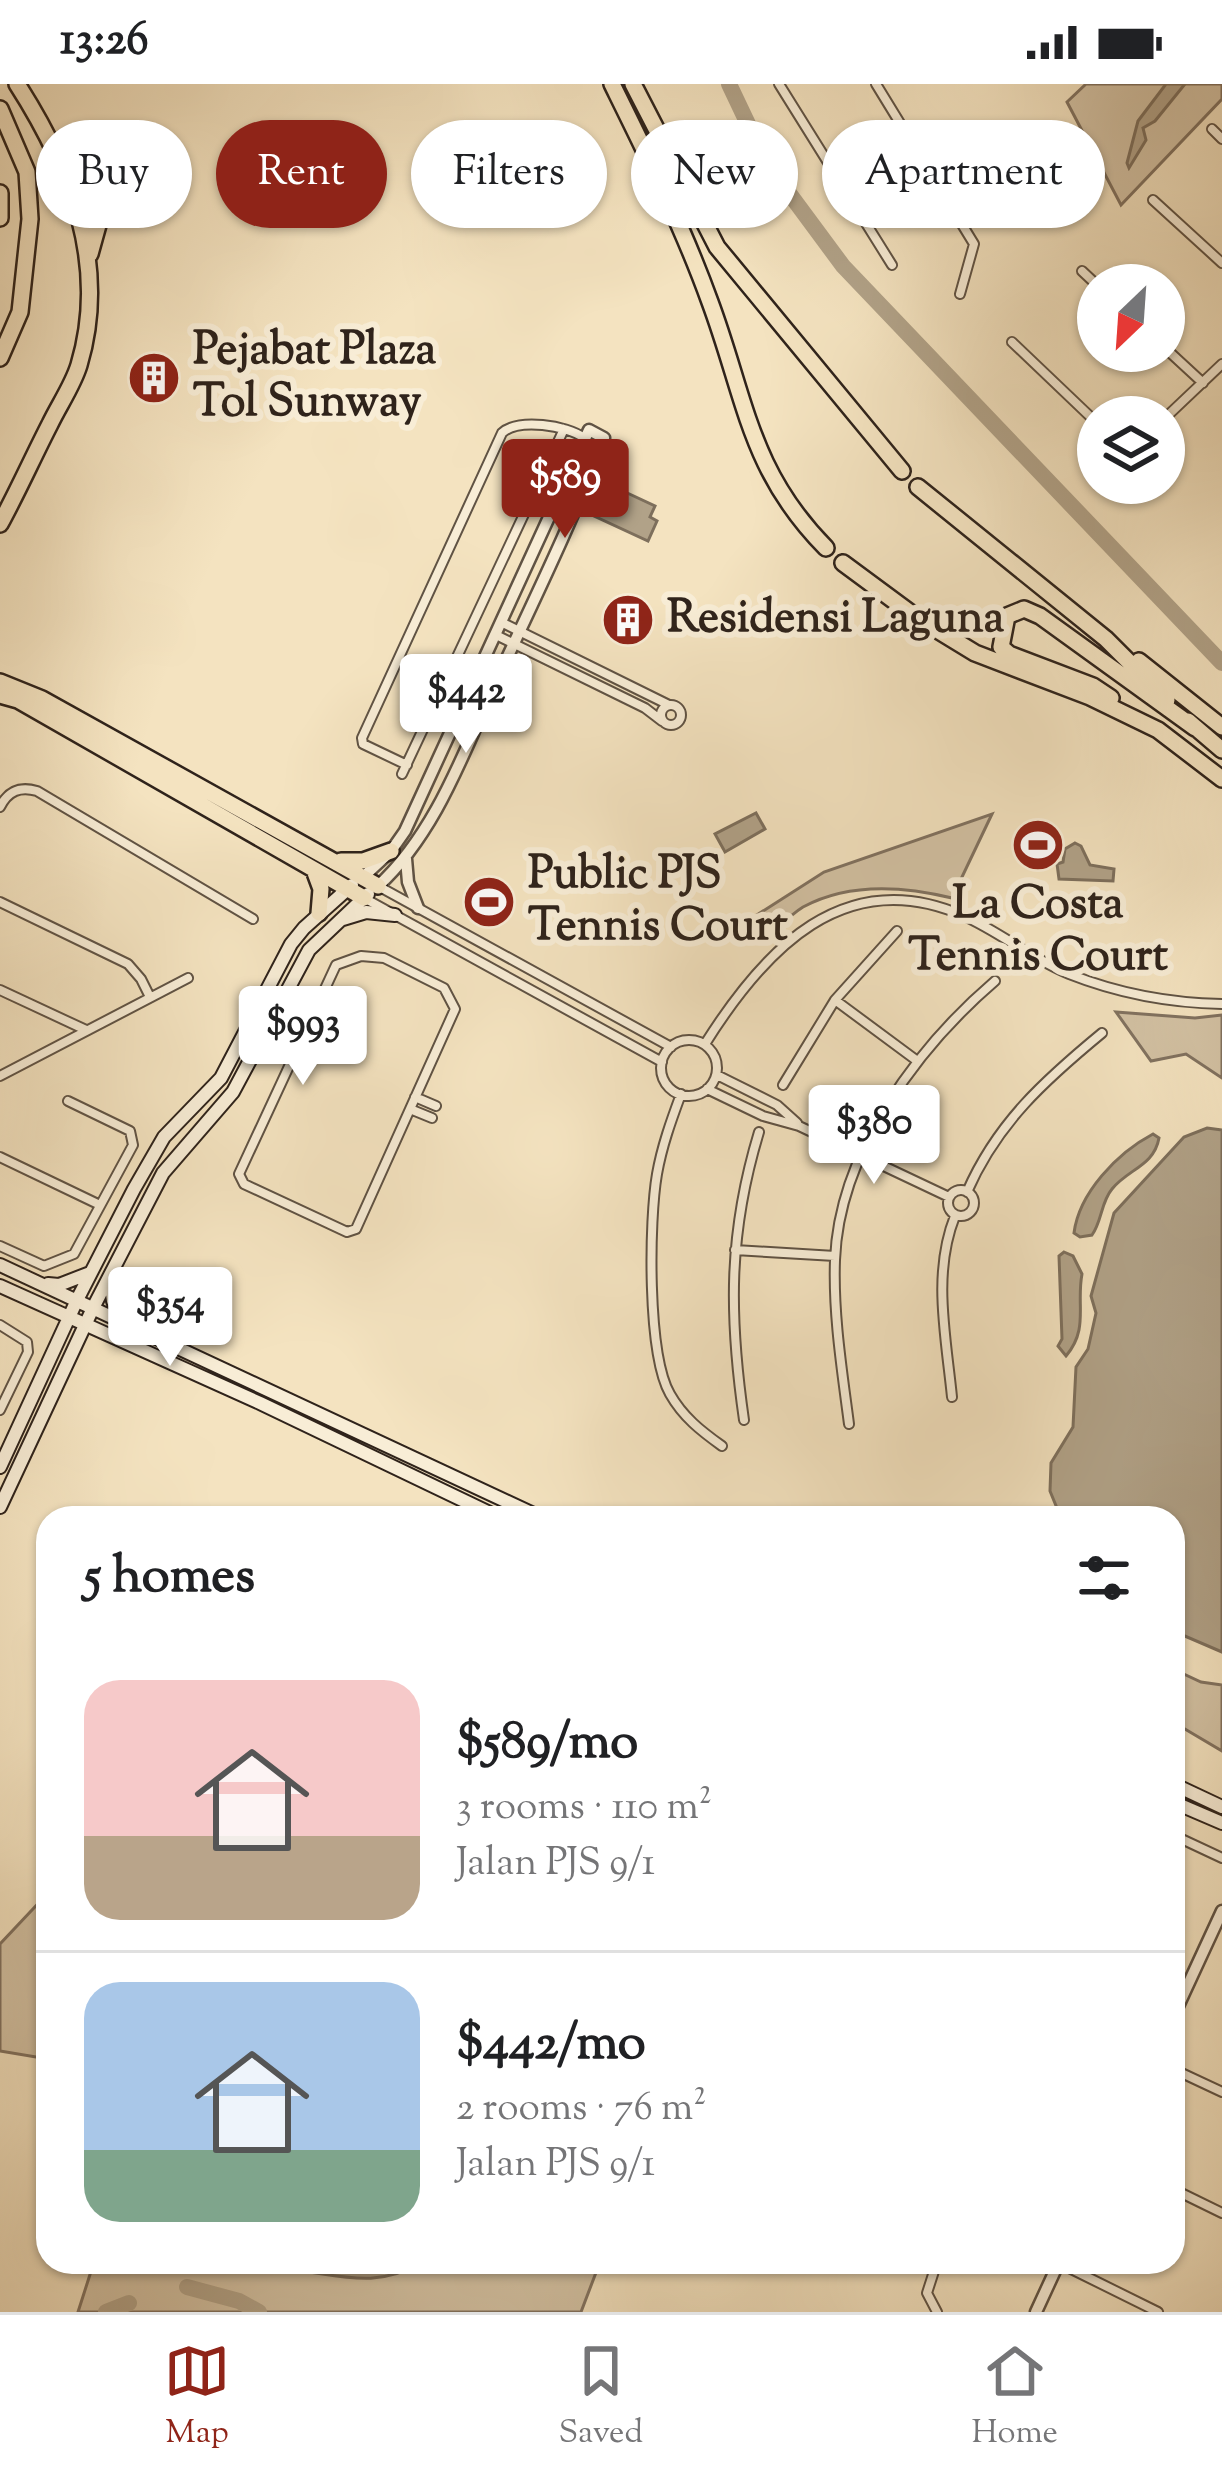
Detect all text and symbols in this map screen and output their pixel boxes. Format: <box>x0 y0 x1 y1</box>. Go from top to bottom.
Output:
text: 13:26 <box>60 10 149 75</box>
chip: Buy <box>36 120 192 228</box>
chip: Rent <box>216 120 387 228</box>
chip: Filters <box>411 120 607 228</box>
chip: New <box>631 120 798 228</box>
chip: Apartment <box>822 120 1105 228</box>
north arrow <box>1077 264 1185 372</box>
map controls <box>1077 264 1185 504</box>
place label: Pejabat Plaza Tol Sunway <box>193 320 436 437</box>
building icon: Pejabat Plaza Tol Sunway <box>126 350 182 406</box>
button: layers <box>1077 396 1185 504</box>
pin: $589 <box>494 439 636 541</box>
text: $589 <box>529 450 601 506</box>
place label: Residensi Laguna <box>667 588 1005 653</box>
building icon: Residensi Laguna <box>600 592 656 648</box>
pin: $442 <box>395 654 537 756</box>
text: $442 <box>427 665 505 721</box>
sports icon: La Costa Tennis Court <box>1010 817 1066 873</box>
place label: Public PJS Tennis Court <box>528 844 788 961</box>
sports icon: Public PJS Tennis Court <box>461 874 517 930</box>
place label: La Costa Tennis Court <box>908 874 1168 991</box>
pin: $993 <box>232 986 374 1088</box>
text: $993 <box>266 997 340 1053</box>
pin: $380 <box>803 1085 945 1187</box>
text: $380 <box>836 1096 912 1152</box>
pin: $354 <box>99 1267 241 1369</box>
text: $354 <box>135 1278 205 1334</box>
text: 5 homes <box>84 1542 255 1615</box>
icon: filters <box>1071 1545 1137 1611</box>
text: $589/mo <box>456 1708 638 1781</box>
icon: home <box>180 1728 324 1872</box>
text: 3 rooms · 110 m² <box>456 1781 712 1837</box>
text: Jalan PJS 9/1 <box>456 1837 655 1893</box>
text: $442/mo <box>456 2009 646 2082</box>
icon: home <box>180 2030 324 2174</box>
text: 2 rooms · 76 m² <box>456 2082 707 2138</box>
text: Jalan PJS 9/1 <box>456 2138 655 2194</box>
tab: Map <box>164 2338 230 2458</box>
tab: Saved <box>558 2338 643 2458</box>
tab: Home <box>971 2338 1058 2458</box>

